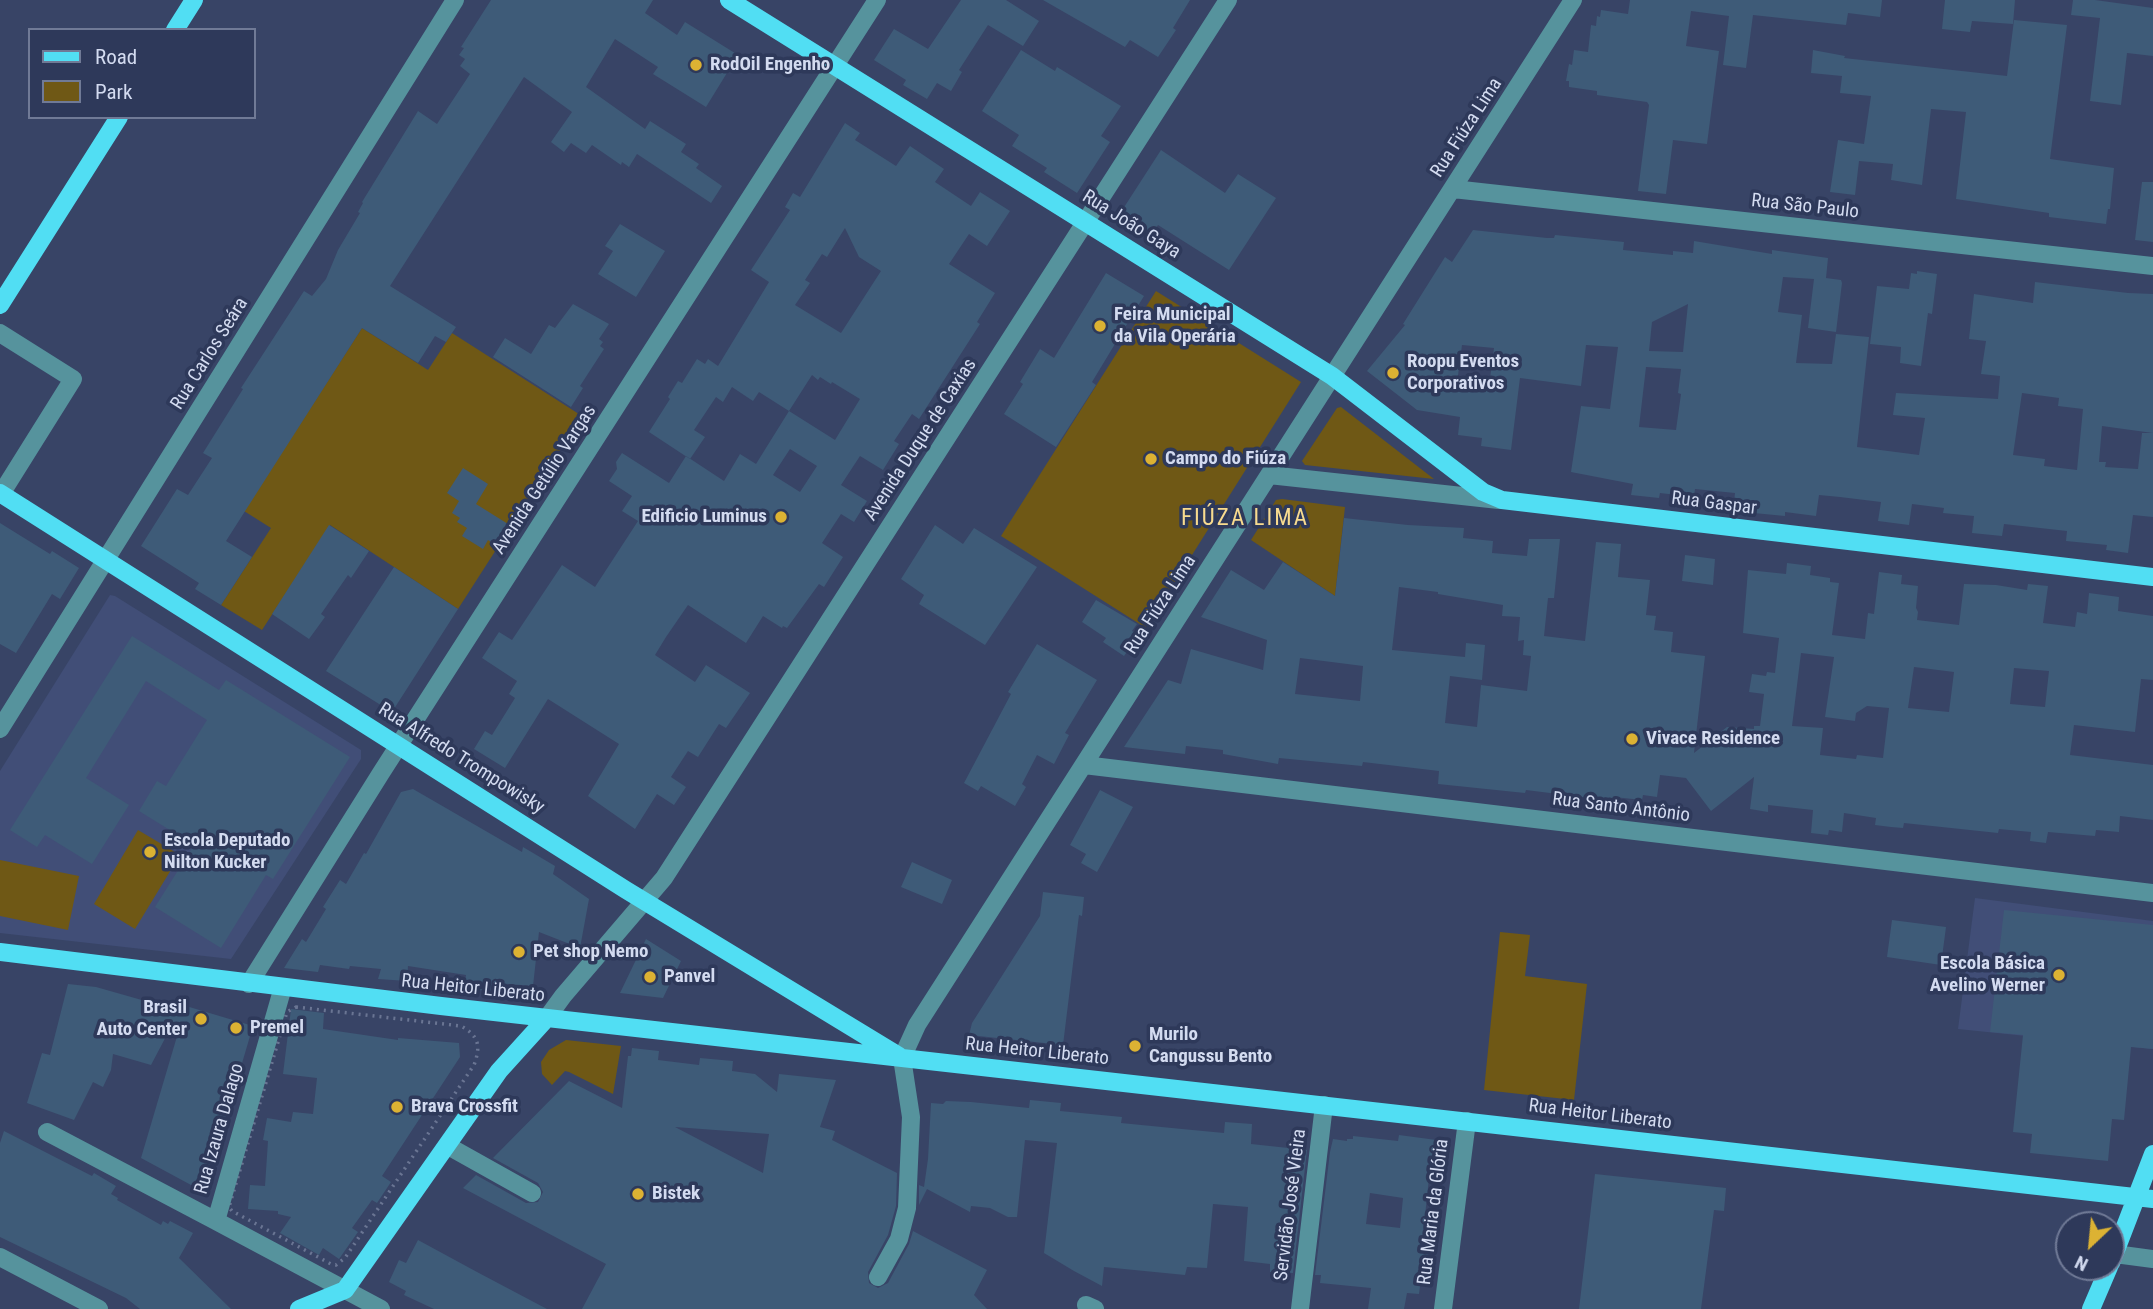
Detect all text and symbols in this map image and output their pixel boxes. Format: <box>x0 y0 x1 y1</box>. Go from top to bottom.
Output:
legend <box>28 28 256 119</box>
text: Road <box>95 45 137 69</box>
place label: RodOil Engenho <box>710 54 830 76</box>
marker: RodOil Engenho <box>688 57 704 73</box>
street label: Rua Fiúza Lima <box>1426 74 1508 182</box>
text: Park <box>95 80 132 104</box>
street label: Rua João Gaya <box>1078 186 1184 264</box>
street label: Rua São Paulo <box>1750 190 1860 224</box>
street label: Rua Carlos Seára <box>166 294 254 414</box>
place label: Feira Municipal da Vila Operária <box>1114 304 1236 348</box>
marker: Feira Municipal da Vila Operária <box>1092 318 1108 334</box>
place label: Roopu Eventos Corporativos <box>1407 351 1519 395</box>
street label: Avenida Duque de Caxias <box>860 355 982 525</box>
marker: Roopu Eventos Corporativos <box>1385 365 1401 381</box>
street label: Avenida Getúlio Vargas <box>488 401 602 559</box>
place label: Campo do Fiúza <box>1165 448 1286 470</box>
marker: Campo do Fiúza <box>1143 451 1159 467</box>
street label: Rua Gaspar <box>1670 487 1758 521</box>
district label: FIÚZA LIMA <box>1182 505 1308 533</box>
place label: Edificio Luminus <box>641 506 767 528</box>
marker: Edificio Luminus <box>773 509 789 525</box>
street label: Rua Fiúza Lima <box>1120 551 1202 659</box>
street label: Rua Alfredo Trompowisky <box>374 699 548 819</box>
place label: Vivace Residence <box>1646 728 1780 750</box>
marker: Vivace Residence <box>1624 731 1640 747</box>
street label: Rua Santo Antônio <box>1551 788 1691 828</box>
place label: Escola Deputado Nilton Kucker <box>164 830 290 874</box>
marker: Escola Deputado Nilton Kucker <box>142 844 158 860</box>
place label: Pet shop Nemo <box>533 941 648 963</box>
marker: Pet shop Nemo <box>511 944 527 960</box>
place label: Escola Básica Avelino Werner <box>1930 953 2045 997</box>
place label: Panvel <box>664 966 715 988</box>
marker: Escola Básica Avelino Werner <box>2051 967 2067 983</box>
marker: Panvel <box>642 969 658 985</box>
street label: Rua Heitor Liberato <box>400 970 546 1008</box>
place label: Brasil Auto Center <box>97 997 187 1041</box>
marker: Brasil Auto Center <box>193 1011 209 1027</box>
place label: Premel <box>250 1017 304 1039</box>
marker: Premel <box>228 1020 244 1036</box>
place label: Murilo Cangussu Bento <box>1149 1024 1272 1068</box>
street label: Rua Heitor Liberato <box>964 1033 1110 1071</box>
marker: Murilo Cangussu Bento <box>1127 1038 1143 1054</box>
street label: Rua Izaura Dalago <box>190 1061 250 1197</box>
street label: Rua Heitor Liberato <box>1527 1095 1673 1135</box>
place label: Brava Crossfit <box>411 1096 518 1118</box>
marker: Brava Crossfit <box>389 1099 405 1115</box>
street label: Servidão José Vieira <box>1270 1128 1312 1282</box>
street label: Rua Maria da Glória <box>1414 1138 1454 1286</box>
place label: Bistek <box>652 1183 700 1205</box>
marker: Bistek <box>630 1186 646 1202</box>
north arrow <box>2055 1211 2125 1281</box>
text: N <box>2071 1251 2092 1276</box>

